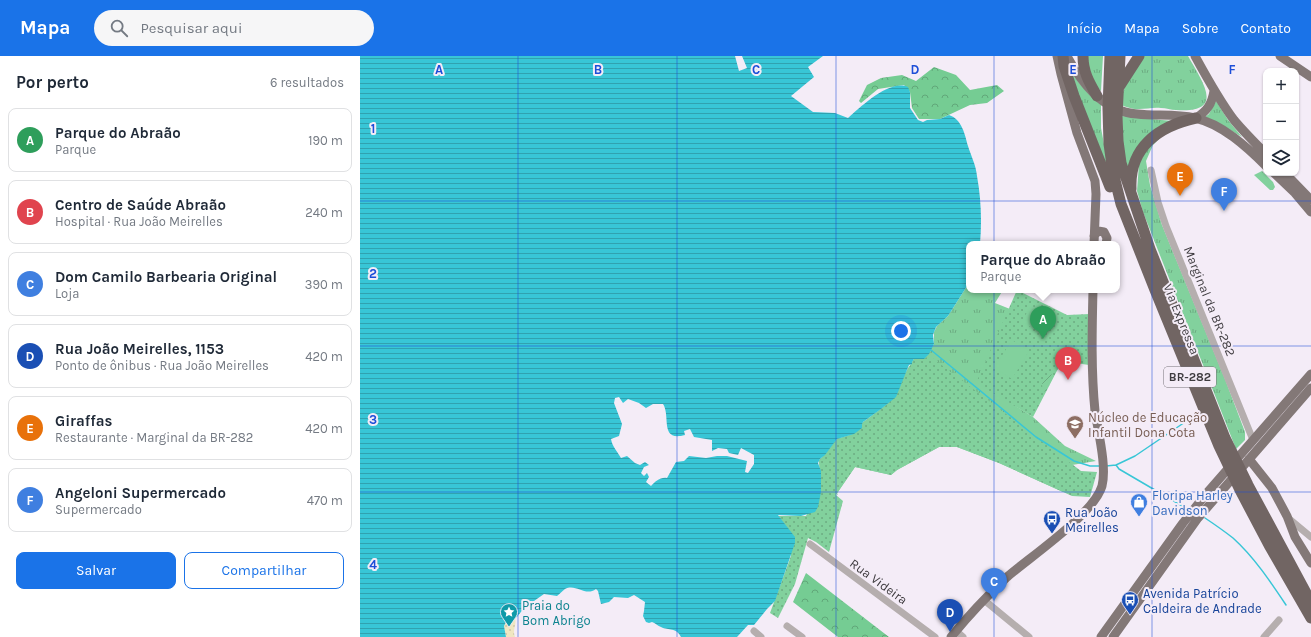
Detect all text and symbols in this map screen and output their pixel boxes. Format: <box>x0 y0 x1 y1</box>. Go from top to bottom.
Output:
search box <box>94 10 374 46</box>
text: Mapa <box>20 17 70 39</box>
icon: search <box>108 17 130 39</box>
text: Pesquisar aqui <box>140 19 242 37</box>
text: Início <box>1067 20 1102 37</box>
text: Mapa <box>1124 20 1160 37</box>
text: Sobre <box>1182 20 1218 37</box>
text: Contato <box>1240 20 1291 37</box>
text: A <box>435 62 443 77</box>
text: B <box>594 62 602 77</box>
text: C <box>752 62 760 77</box>
text: D <box>911 62 920 77</box>
text: E <box>1069 62 1077 77</box>
text: F <box>1228 62 1236 77</box>
map controls <box>1263 68 1299 176</box>
button: + <box>1263 68 1299 104</box>
text: Por perto <box>16 72 89 92</box>
text: 6 resultados <box>270 75 344 90</box>
button: − <box>1263 104 1299 140</box>
text: 1 <box>371 121 375 136</box>
text: Parque do Abraão <box>55 124 181 142</box>
text: A <box>26 133 34 148</box>
text: 190 m <box>308 133 343 148</box>
button: layers <box>1263 140 1299 176</box>
text: Parque <box>55 142 96 157</box>
pin: E <box>1167 163 1193 196</box>
pin: F <box>1211 178 1237 211</box>
text: Centro de Saúde Abraão <box>55 196 226 214</box>
text: B <box>26 205 34 220</box>
text: 240 m <box>305 205 343 220</box>
text: Hospital · Rua João Meirelles <box>55 214 223 229</box>
popup <box>966 241 1120 293</box>
street label: Marginal da BR-282 <box>1181 244 1238 358</box>
text: Parque do Abraão <box>980 251 1106 269</box>
text: 2 <box>369 266 377 281</box>
text: Dom Camilo Barbearia Original <box>55 268 277 286</box>
text: Parque <box>980 269 1021 284</box>
text: C <box>26 277 34 292</box>
text: 390 m <box>305 277 343 292</box>
street label: Via Expressa <box>1160 282 1203 357</box>
text: Loja <box>55 286 79 301</box>
pin: A <box>1030 306 1056 339</box>
your location <box>891 321 911 341</box>
text: Rua João Meirelles, 1153 <box>55 340 224 358</box>
pin: B <box>1055 347 1081 380</box>
text: D <box>26 349 34 364</box>
text: 420 m <box>305 349 343 364</box>
text: Ponto de ônibus · Rua João Meirelles <box>55 358 269 373</box>
road number: BR-282 <box>1164 367 1216 387</box>
place label: Núcleo de Educação Infantil Dona Cota <box>1088 410 1207 440</box>
text: Giraffas <box>55 412 112 430</box>
text: 3 <box>369 412 377 427</box>
school or university icon: Núcleo de Educação Infantil Dona Cota <box>1065 414 1085 439</box>
text: E <box>26 421 34 436</box>
text: 420 m <box>305 421 343 436</box>
text: Restaurante · Marginal da BR-282 <box>55 430 253 445</box>
text: Angeloni Supermercado <box>55 484 226 502</box>
place label: Floripa Harley Davidson <box>1152 488 1233 518</box>
shop icon: Floripa Harley Davidson <box>1129 492 1149 517</box>
text: F <box>26 493 34 508</box>
text: 470 m <box>307 493 343 508</box>
text: Supermercado <box>55 502 142 517</box>
place label: Rua João Meirelles <box>1065 505 1119 535</box>
bus stop icon: Rua João Meirelles <box>1042 509 1062 534</box>
button: Salvar <box>16 552 176 589</box>
button: Compartilhar <box>184 552 344 589</box>
street label: Rua Videira <box>847 556 910 607</box>
text: 4 <box>369 557 377 572</box>
pin: C <box>981 568 1007 601</box>
place label: Avenida Patrício Caldeira de Andrade <box>1143 586 1262 616</box>
bus stop icon: Avenida Patrício Caldeira de Andrade <box>1120 590 1140 615</box>
place label: Praia do Bom Abrigo <box>522 598 591 628</box>
pin: D <box>937 599 963 632</box>
place icon: Praia do Bom Abrigo <box>499 602 519 627</box>

